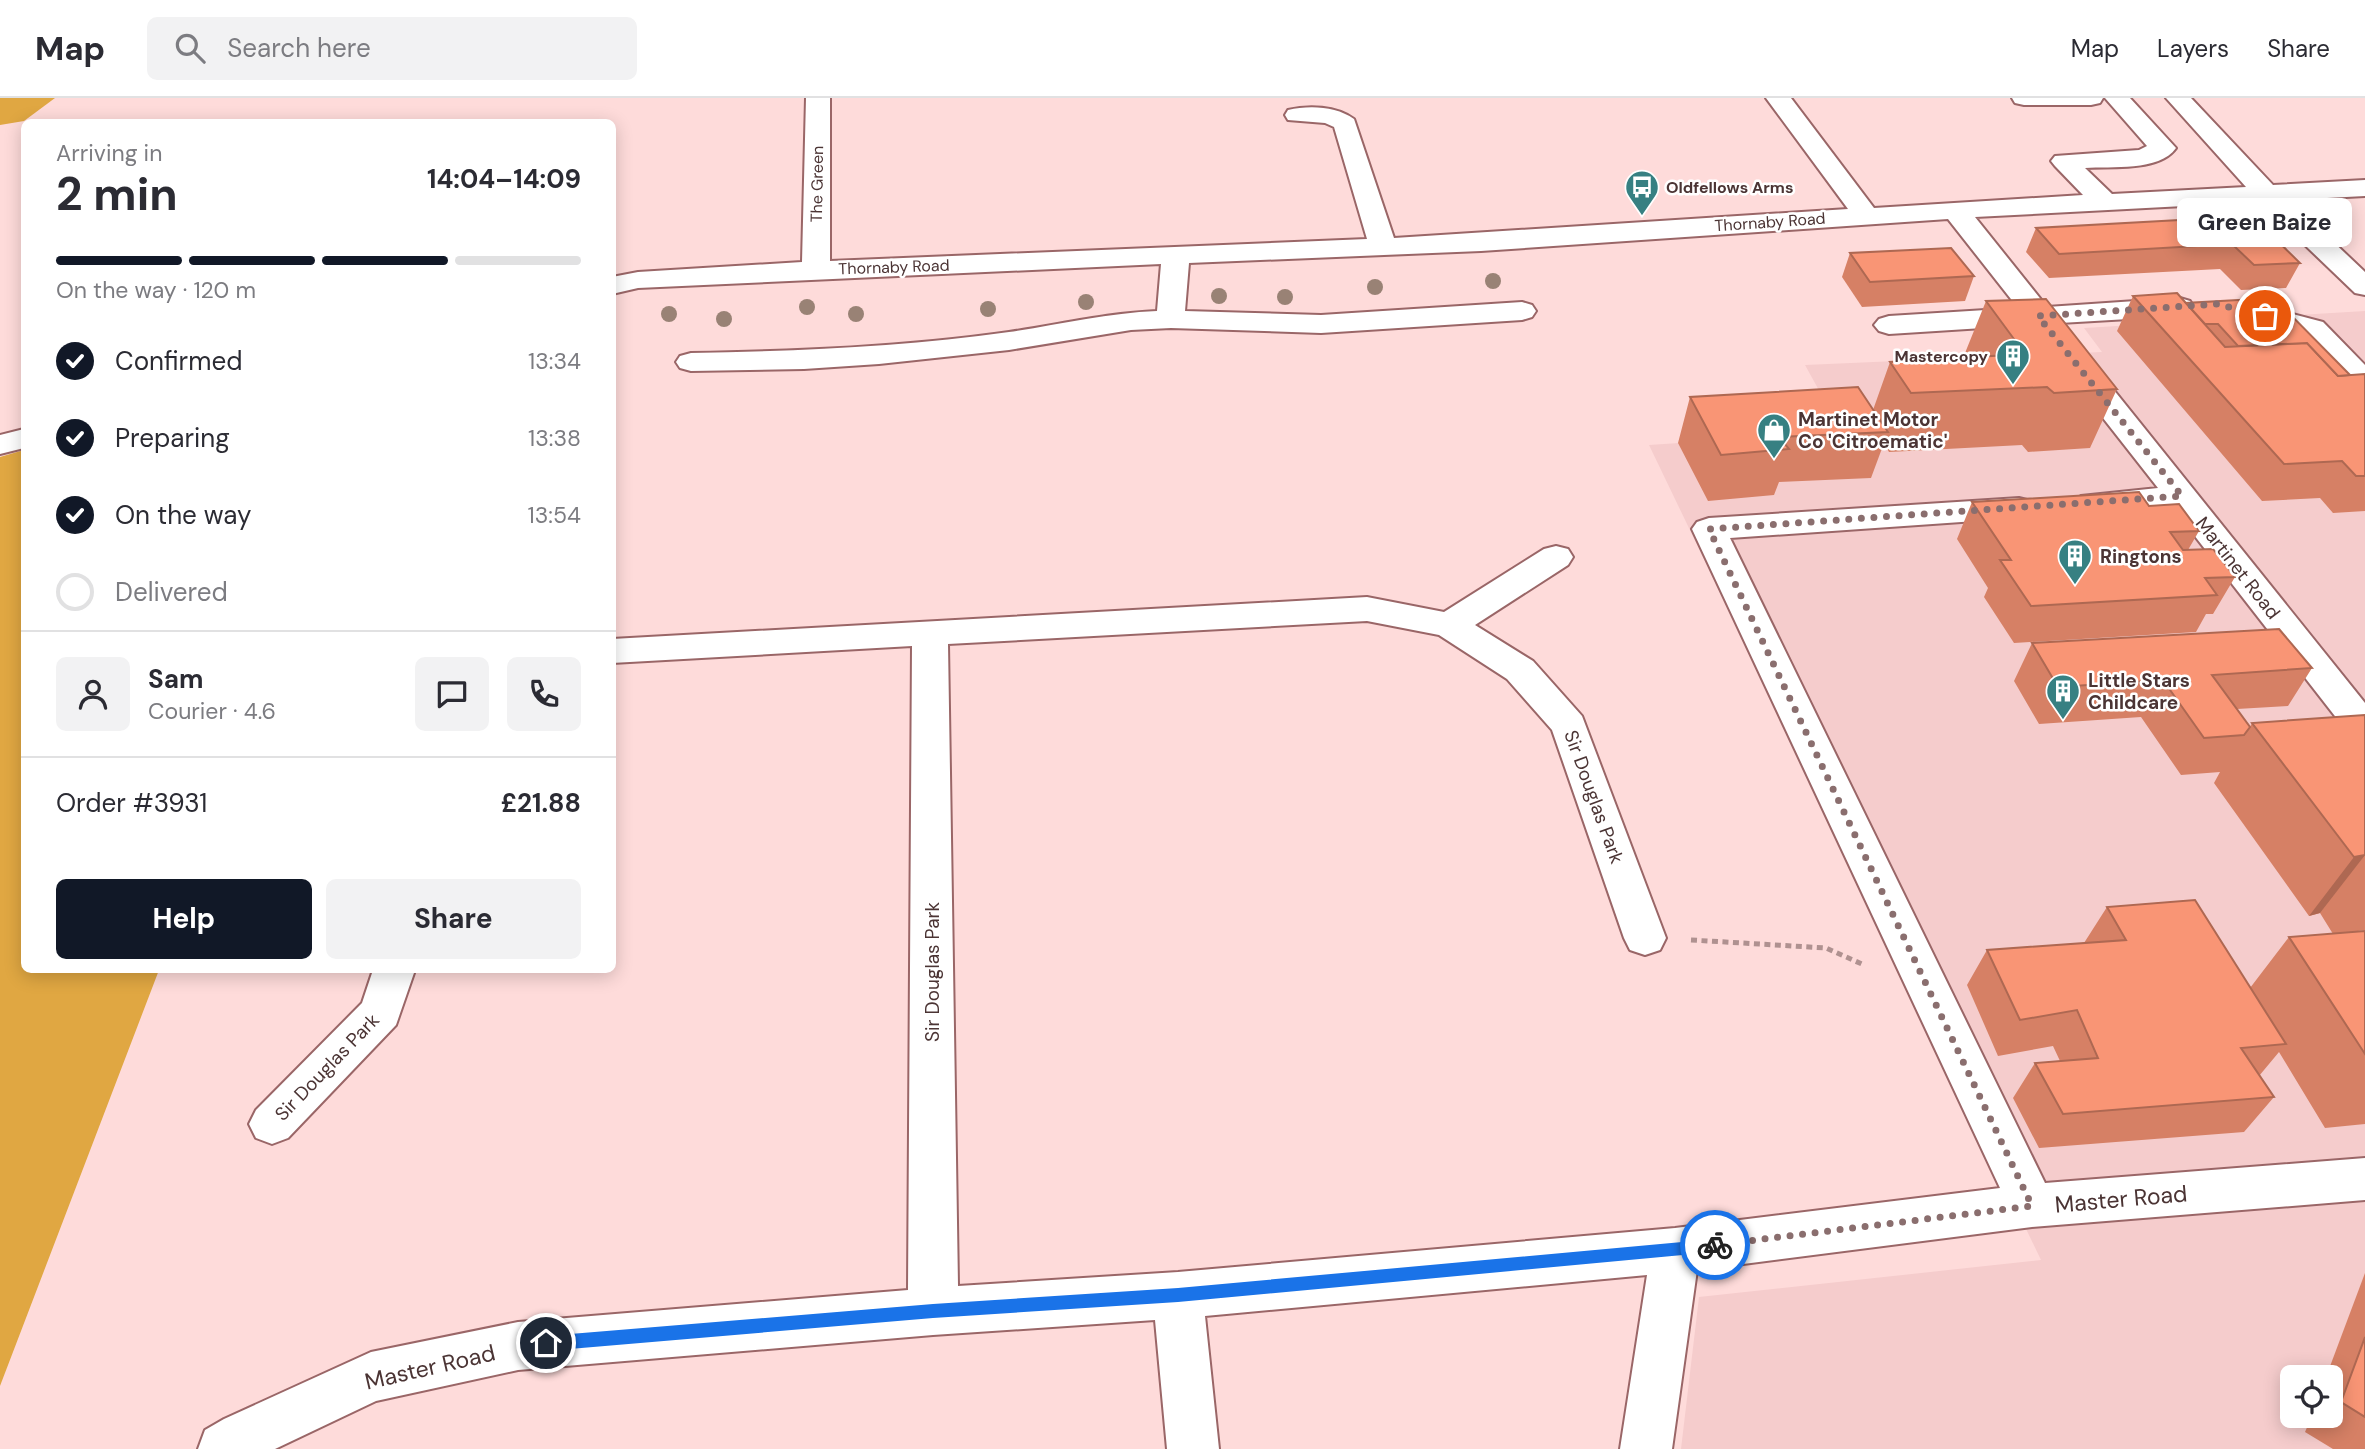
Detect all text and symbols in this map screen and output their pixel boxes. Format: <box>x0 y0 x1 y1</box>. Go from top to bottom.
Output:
search box <box>147 17 637 80</box>
text: Map <box>35 27 105 70</box>
icon: search <box>171 29 209 67</box>
text: Search here <box>227 31 371 65</box>
text: Map <box>2071 33 2119 64</box>
text: Layers <box>2157 33 2229 64</box>
text: Share <box>2267 33 2330 64</box>
text: Arriving in <box>56 138 162 168</box>
street label: The Green <box>806 146 828 222</box>
text: 14:04–14:09 <box>427 162 581 196</box>
text: 2 min <box>56 164 178 224</box>
bus stop icon: Oldfellows Arms <box>1623 168 1661 217</box>
place label: Oldfellows Arms <box>1666 177 1793 198</box>
callout: Green Baize <box>2178 197 2352 246</box>
text: Green Baize <box>2198 207 2331 237</box>
street label: Thornaby Road <box>1714 208 1826 236</box>
street label: Thornaby Road <box>838 255 950 279</box>
text: On the way · 120 m <box>56 275 256 305</box>
pin <box>2235 286 2295 346</box>
icon: bag <box>2246 297 2284 335</box>
building icon: Mastercopy <box>1994 337 2032 386</box>
icon: check <box>56 342 94 380</box>
text: Confirmed <box>115 344 242 378</box>
text: 13:34 <box>528 346 581 376</box>
place label: Mastercopy <box>1895 346 1988 367</box>
place label: Martinet Motor Co 'Citroematic' <box>1798 407 1948 454</box>
shop icon: Martinet Motor Co 'Citroematic' <box>1755 411 1793 460</box>
icon: check <box>56 419 94 457</box>
text: Preparing <box>115 421 230 455</box>
text: 13:38 <box>528 423 581 453</box>
icon: check <box>56 496 94 534</box>
text: On the way <box>115 498 251 532</box>
text: 13:54 <box>528 500 581 530</box>
street label: Martinet Road <box>2190 512 2286 624</box>
building icon: Ringtons <box>2056 537 2094 586</box>
place label: Ringtons <box>2100 544 2182 569</box>
text: Delivered <box>115 575 228 609</box>
button: person <box>56 657 130 731</box>
button: chat <box>415 657 489 731</box>
button: phone <box>507 657 581 731</box>
text: Sam <box>148 662 203 696</box>
place label: Little Stars Childcare <box>2088 668 2190 715</box>
building icon: Little Stars Childcare <box>2044 672 2082 721</box>
text: Courier · 4.6 <box>148 696 276 726</box>
street label: Sir Douglas Park <box>1558 727 1630 868</box>
text: Order #3931 <box>56 786 207 820</box>
text: £21.88 <box>501 786 581 820</box>
button: Help <box>56 879 312 959</box>
button: Share <box>326 879 581 959</box>
street label: Sir Douglas Park <box>920 901 945 1042</box>
street label: Sir Douglas Park <box>269 1008 385 1126</box>
street label: Master Road <box>2054 1178 2188 1220</box>
courier <box>1680 1210 1750 1280</box>
icon: bike <box>1696 1226 1734 1264</box>
pin <box>516 1313 576 1373</box>
icon: home <box>527 1324 565 1362</box>
street label: Master Road <box>362 1337 498 1397</box>
map controls <box>2280 1365 2343 1428</box>
button: locate <box>2280 1365 2343 1428</box>

